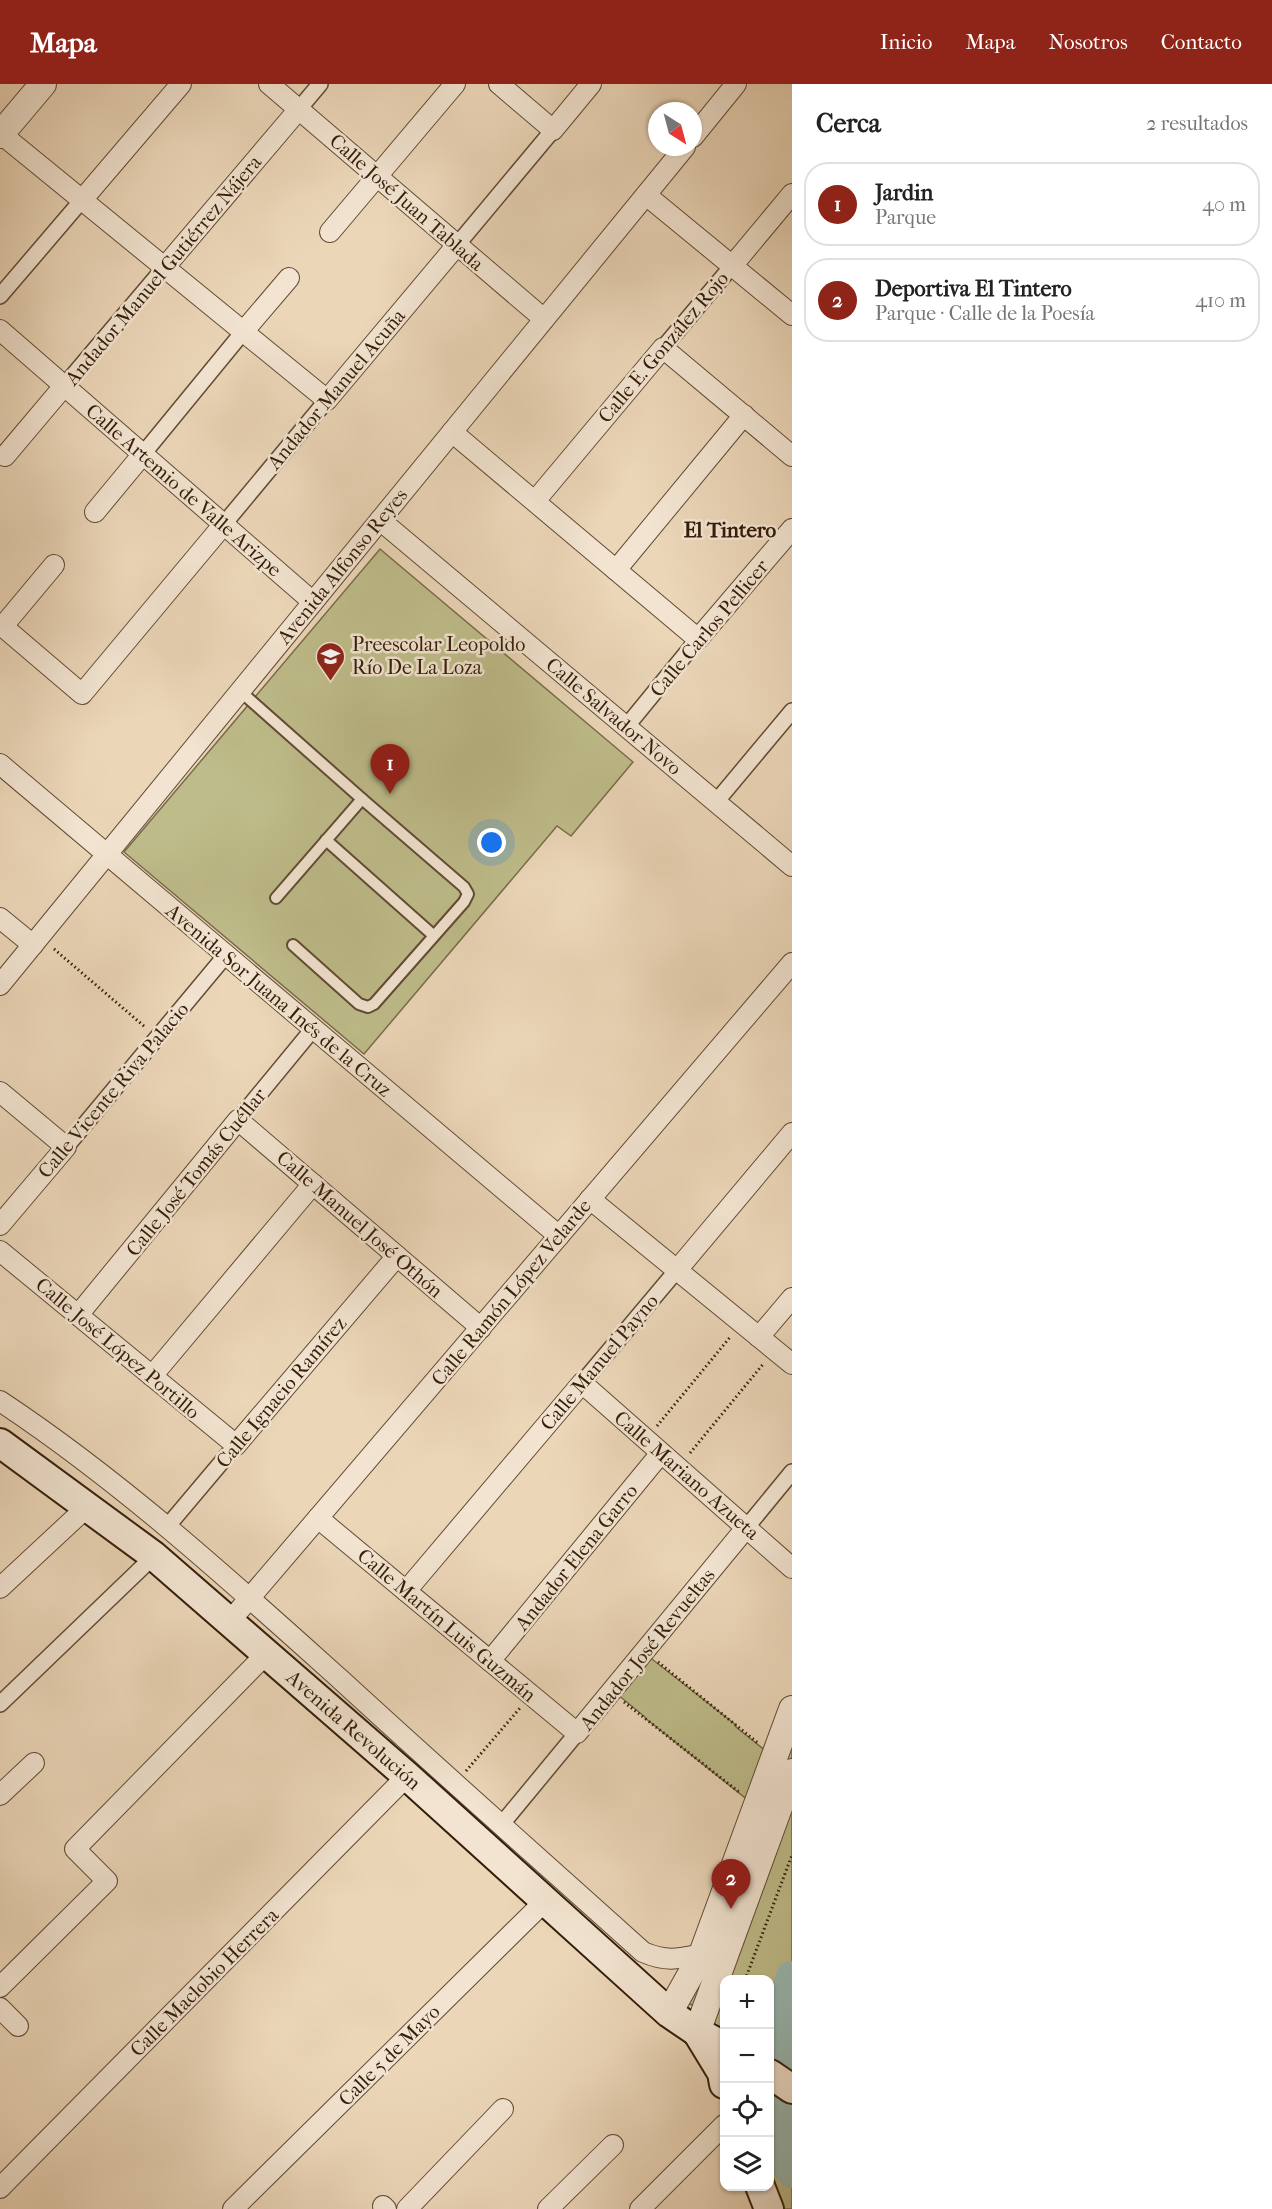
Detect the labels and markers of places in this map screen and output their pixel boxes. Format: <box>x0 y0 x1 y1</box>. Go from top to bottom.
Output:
place label: Preescolar Leopoldo Río De La Loza <box>352 633 525 679</box>
school or university icon: Preescolar Leopoldo Río De La Loza <box>315 640 347 682</box>
pin: 1 <box>370 744 410 794</box>
pin: 2 <box>712 1860 750 1909</box>

